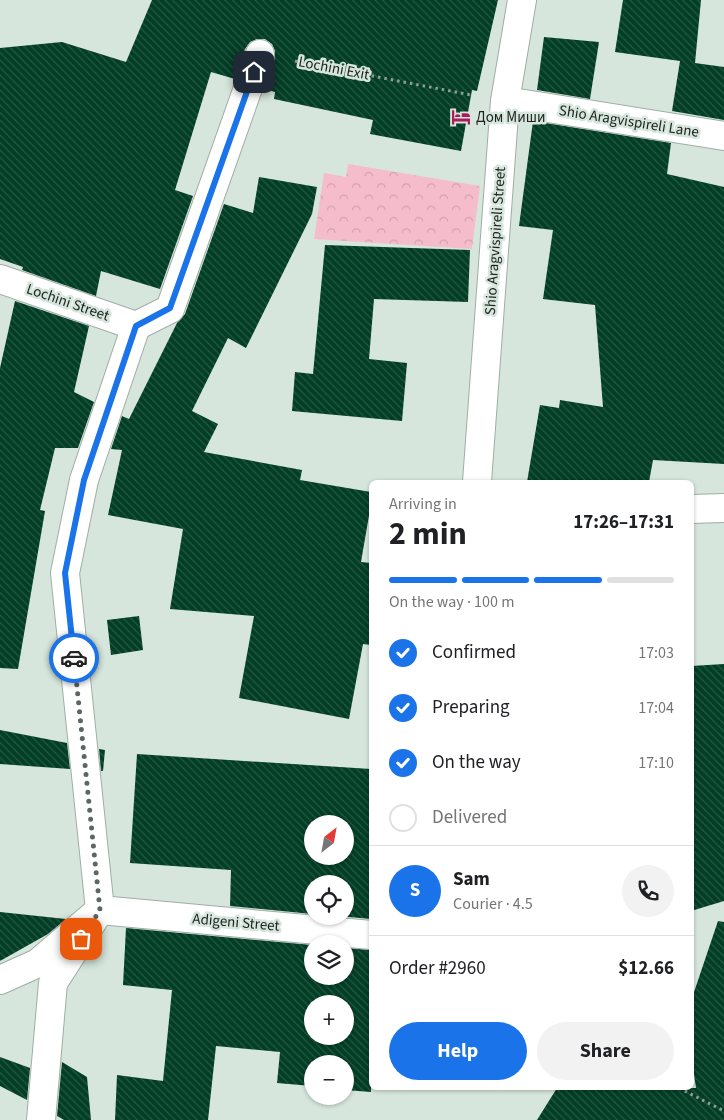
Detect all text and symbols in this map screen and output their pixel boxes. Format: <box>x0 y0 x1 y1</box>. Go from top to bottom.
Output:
pin <box>233 51 275 93</box>
street label: Lochini Exit <box>297 51 371 86</box>
icon: home <box>240 58 268 86</box>
street label: Shio Aragvispireli Lane <box>557 100 700 143</box>
hotel icon: Дом Миши <box>450 106 472 128</box>
place label: Дом Миши <box>476 107 545 128</box>
street label: Shio Aragvispireli Street <box>480 166 511 316</box>
street label: Lochini Street <box>24 278 112 326</box>
text: Arriving in <box>389 493 457 515</box>
text: 17:26–17:31 <box>573 509 674 536</box>
text: 2 min <box>389 511 467 557</box>
text: On the way · 100 m <box>389 591 514 613</box>
courier <box>49 633 99 683</box>
icon: check <box>389 639 417 667</box>
text: Confirmed <box>432 639 516 666</box>
text: 17:03 <box>638 642 674 664</box>
icon: car <box>60 644 88 672</box>
icon: check <box>389 694 417 722</box>
text: Preparing <box>432 694 510 721</box>
text: 17:04 <box>638 697 674 719</box>
icon: check <box>389 749 417 777</box>
text: On the way <box>432 749 521 776</box>
text: 17:10 <box>638 752 674 774</box>
text: Delivered <box>432 804 507 831</box>
north arrow <box>304 815 354 865</box>
map controls <box>304 815 354 1105</box>
button: phone <box>622 865 674 917</box>
text: Sam <box>453 866 490 893</box>
button: locate <box>304 875 354 925</box>
text: S <box>410 877 420 904</box>
text: Courier · 4.5 <box>453 893 533 915</box>
street label: Adigeni Street <box>191 908 280 937</box>
pin <box>60 918 102 960</box>
icon: bag <box>67 925 95 953</box>
button: layers <box>304 935 354 985</box>
text: Order #2960 <box>389 955 486 982</box>
text: $12.66 <box>618 955 674 982</box>
button: + <box>304 995 354 1045</box>
button: Help <box>389 1022 527 1080</box>
button: Share <box>537 1022 674 1080</box>
button: − <box>304 1055 354 1105</box>

